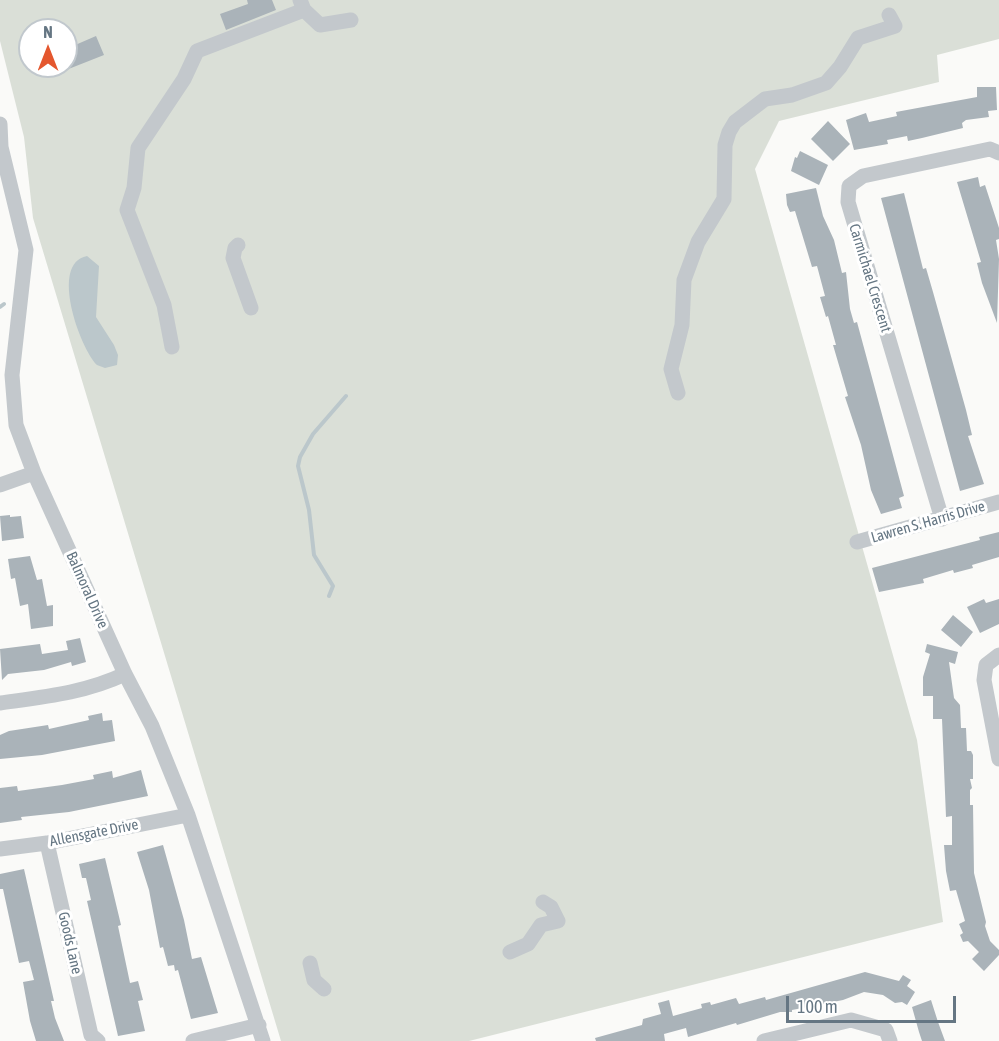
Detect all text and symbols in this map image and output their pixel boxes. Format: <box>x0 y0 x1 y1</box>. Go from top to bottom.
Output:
north arrow <box>18 18 78 78</box>
text: N <box>43 23 53 41</box>
street label: Carmichael Crescent <box>845 222 895 334</box>
street label: Lawren S. Harris Drive <box>869 497 987 547</box>
street label: Balmoral Drive <box>62 549 112 631</box>
street label: Allensgate Drive <box>48 816 140 850</box>
street label: Goods Lane <box>54 910 86 976</box>
scale bar <box>789 984 958 1022</box>
text: 100 m <box>797 996 838 1017</box>

